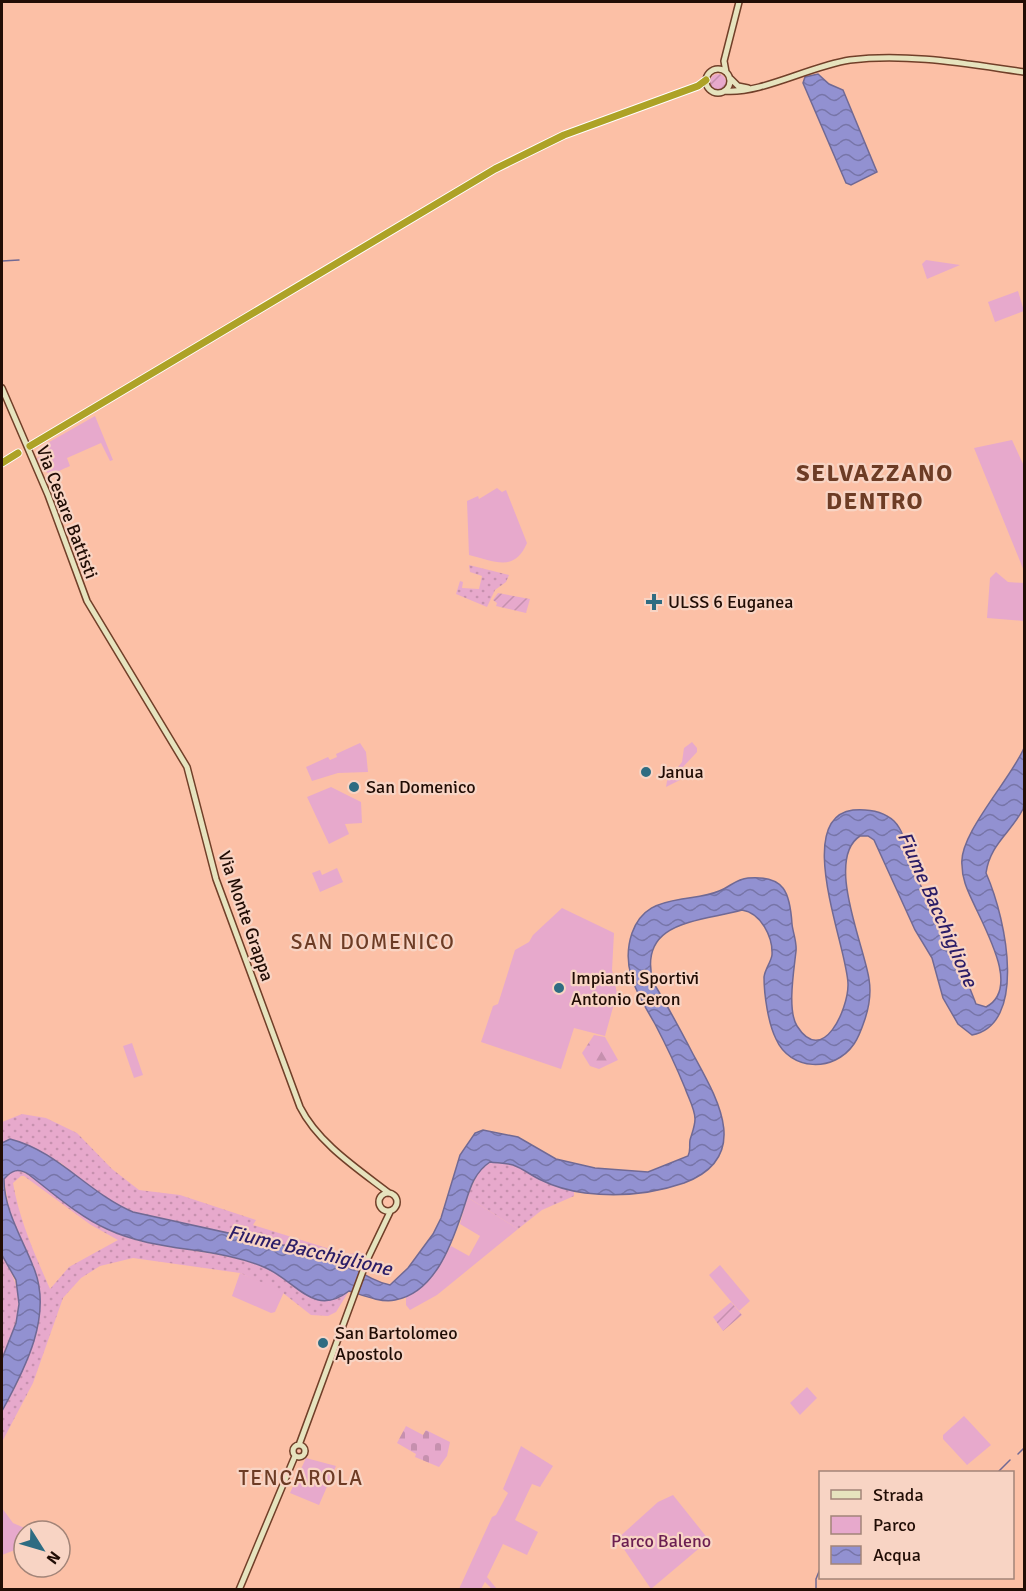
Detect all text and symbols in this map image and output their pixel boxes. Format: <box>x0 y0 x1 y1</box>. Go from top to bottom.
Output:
street label: Via Cesare Battisti <box>31 442 103 582</box>
district label: SELVAZZANO DENTRO <box>796 458 954 516</box>
place label: ULSS 6 Euganea <box>668 591 793 613</box>
marker: ULSS 6 Euganea <box>645 593 663 611</box>
place label: Janua <box>658 761 704 783</box>
marker: Janua <box>639 765 653 779</box>
place label: San Domenico <box>366 776 476 798</box>
marker: San Domenico <box>347 780 361 794</box>
water label: Fiume Bacchiglione <box>892 828 983 992</box>
street label: Via Monte Grappa <box>213 848 279 984</box>
district label: SAN DOMENICO <box>291 929 455 955</box>
place label: Impianti Sportivi Antonio Ceron <box>571 967 699 1010</box>
marker: Impianti Sportivi Antonio Ceron <box>552 981 566 995</box>
water label: Fiume Bacchiglione <box>226 1219 395 1282</box>
place label: San Bartolomeo Apostolo <box>335 1322 458 1365</box>
marker: San Bartolomeo Apostolo <box>316 1336 330 1350</box>
district label: TENCAROLA <box>238 1465 364 1491</box>
legend <box>819 1471 1014 1579</box>
text: Strada <box>873 1484 924 1506</box>
text: Parco <box>873 1514 916 1536</box>
north arrow <box>12 1519 72 1579</box>
park label: Parco Baleno <box>611 1530 711 1552</box>
text: Acqua <box>873 1544 921 1566</box>
text: N <box>42 1547 65 1568</box>

